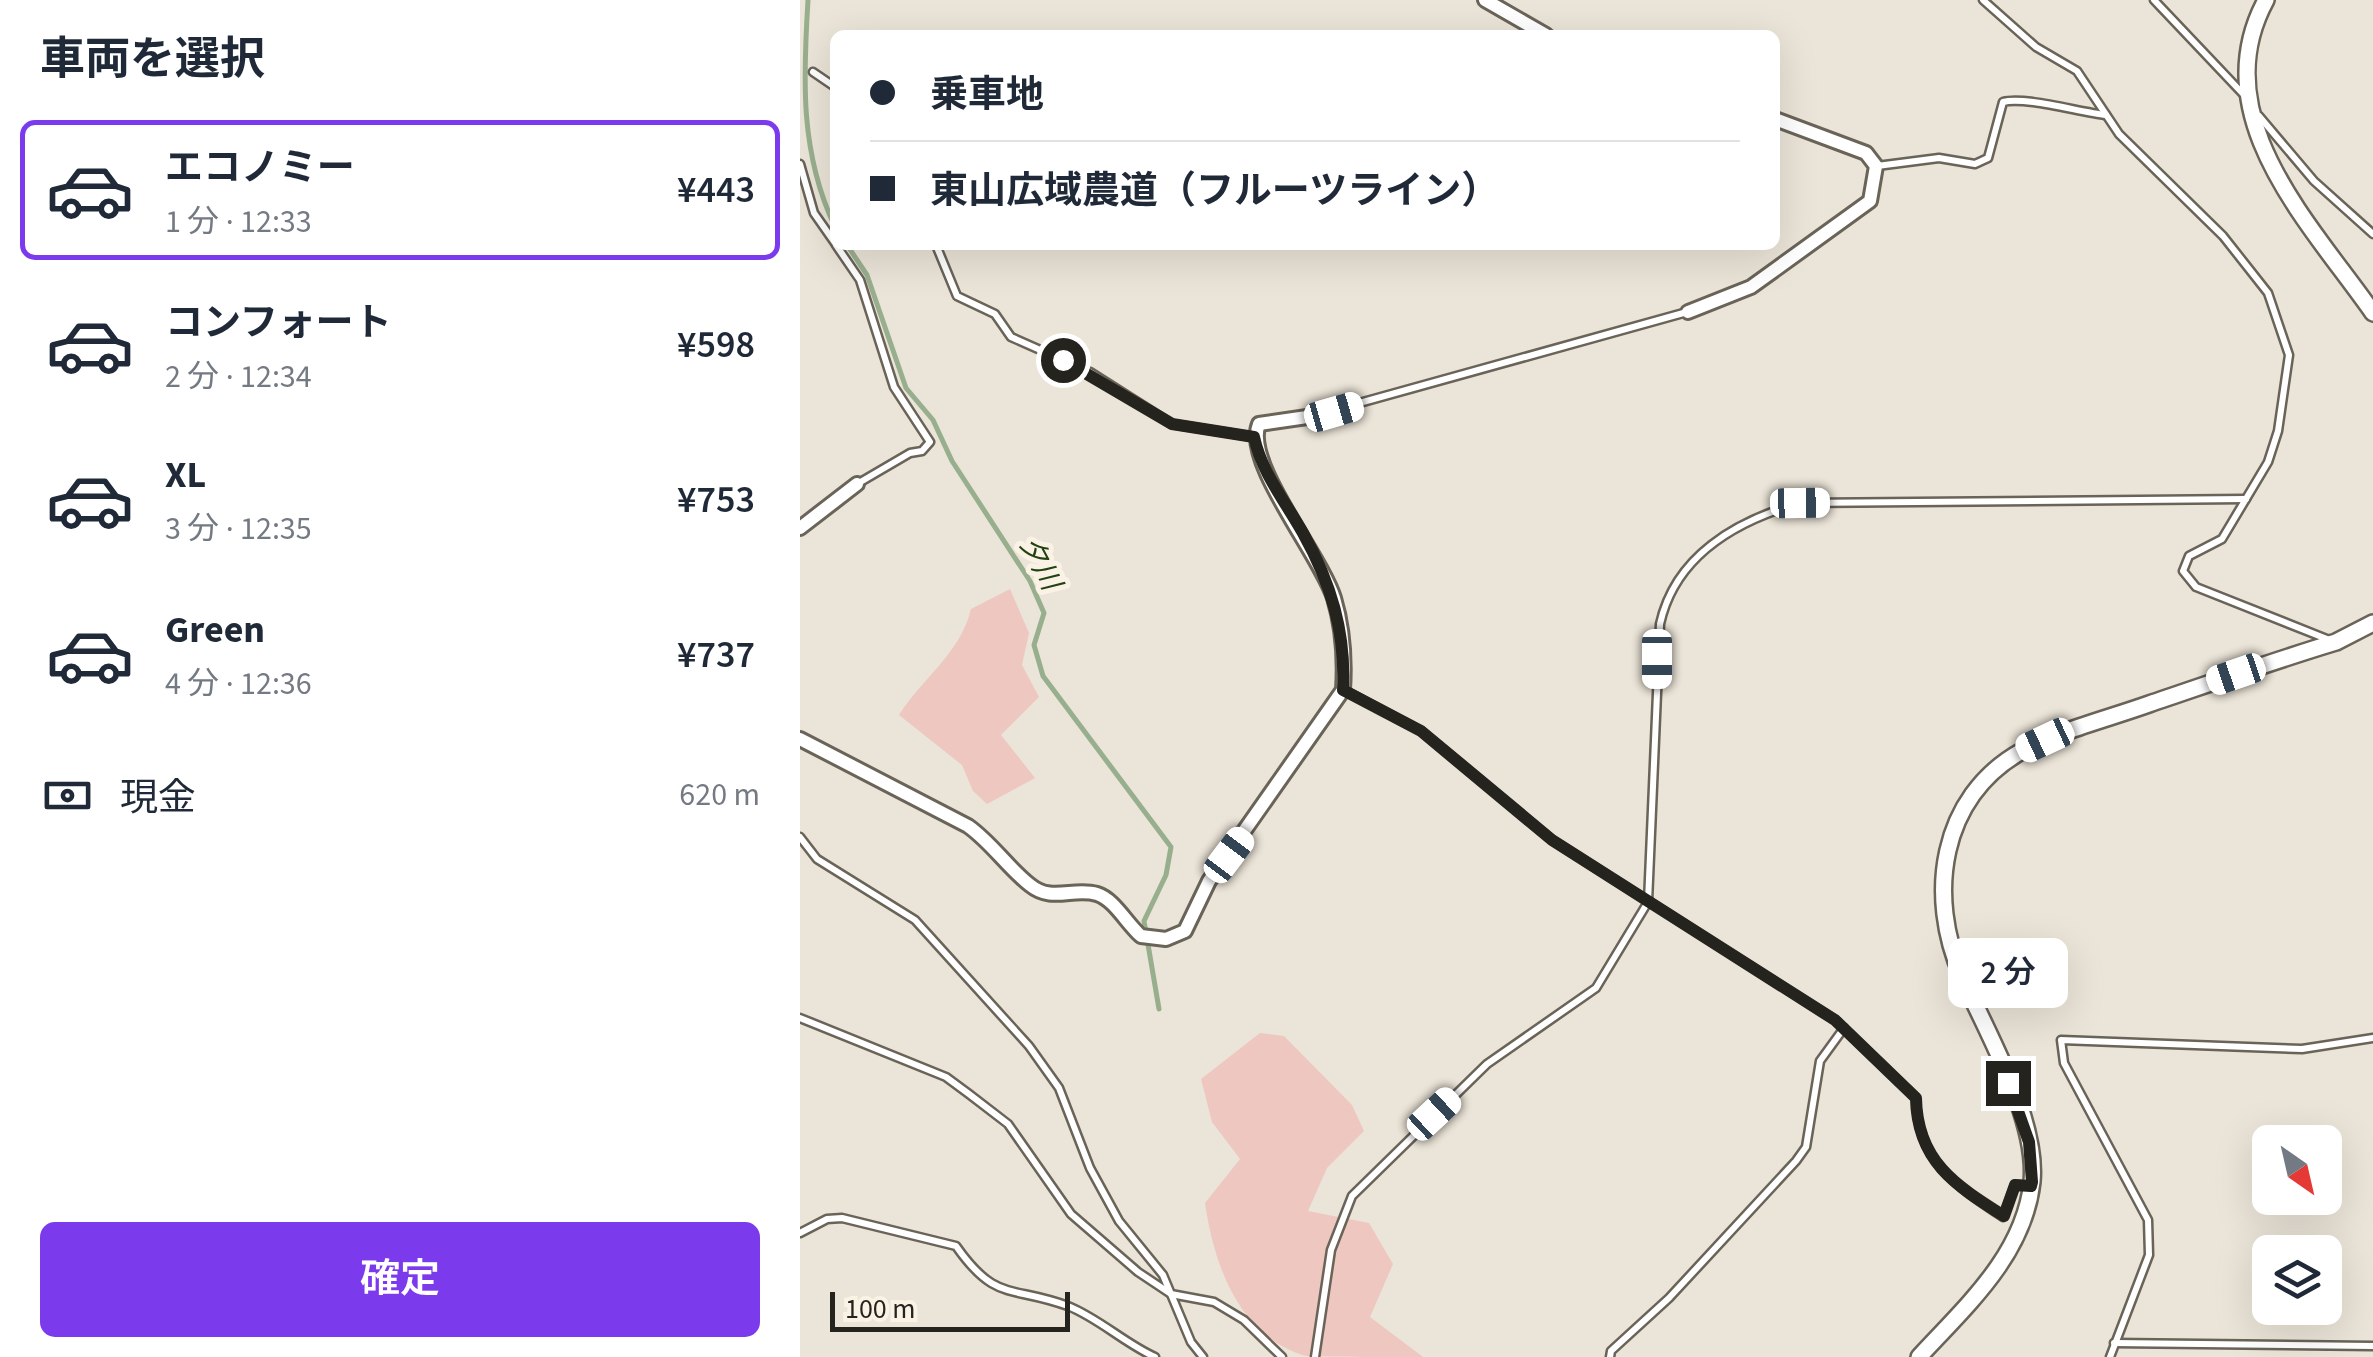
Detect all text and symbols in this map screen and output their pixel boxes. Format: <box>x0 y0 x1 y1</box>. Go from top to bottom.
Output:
text: 車両を選択 <box>40 28 265 92</box>
text: 乗車地 <box>930 68 1044 122</box>
text: エコノミー <box>165 141 355 195</box>
icon: car <box>45 145 135 235</box>
text: ¥443 <box>677 163 755 217</box>
text: 東山広域農道（フルーツライン） <box>930 164 1499 218</box>
text: 1 分 · 12:33 <box>165 199 312 245</box>
text: コンフォート <box>165 296 392 350</box>
icon: car <box>45 300 135 390</box>
text: ¥598 <box>677 318 755 372</box>
route start <box>1041 338 1086 383</box>
text: 2 分 · 12:34 <box>165 354 312 400</box>
car <box>1301 389 1367 435</box>
text: XL <box>165 448 206 502</box>
icon: car <box>45 455 135 545</box>
text: ¥753 <box>677 473 755 527</box>
car <box>1770 487 1830 519</box>
text: 3 分 · 12:35 <box>165 506 312 552</box>
water label: 夕川 <box>1009 529 1072 600</box>
text: Green <box>165 603 265 657</box>
icon: car <box>45 610 135 700</box>
text: ¥737 <box>677 628 755 682</box>
car <box>1642 629 1672 689</box>
car <box>2203 650 2269 698</box>
text: 4 分 · 12:36 <box>165 661 312 707</box>
car <box>2011 714 2079 766</box>
icon: cash <box>40 768 95 823</box>
text: 現金 <box>120 771 196 825</box>
text: 620 m <box>679 772 760 818</box>
car <box>1199 822 1259 888</box>
callout: 2 分 <box>1948 938 2068 1008</box>
text: 2 分 <box>1981 950 2035 996</box>
route end <box>1986 1061 2031 1106</box>
car <box>1402 1083 1466 1145</box>
north arrow <box>2252 1125 2342 1215</box>
map controls <box>2252 1125 2342 1325</box>
button: 確定 <box>40 1222 760 1337</box>
button: layers <box>2252 1235 2342 1325</box>
scale bar <box>830 1287 1070 1332</box>
text: 100 m <box>845 1289 916 1329</box>

